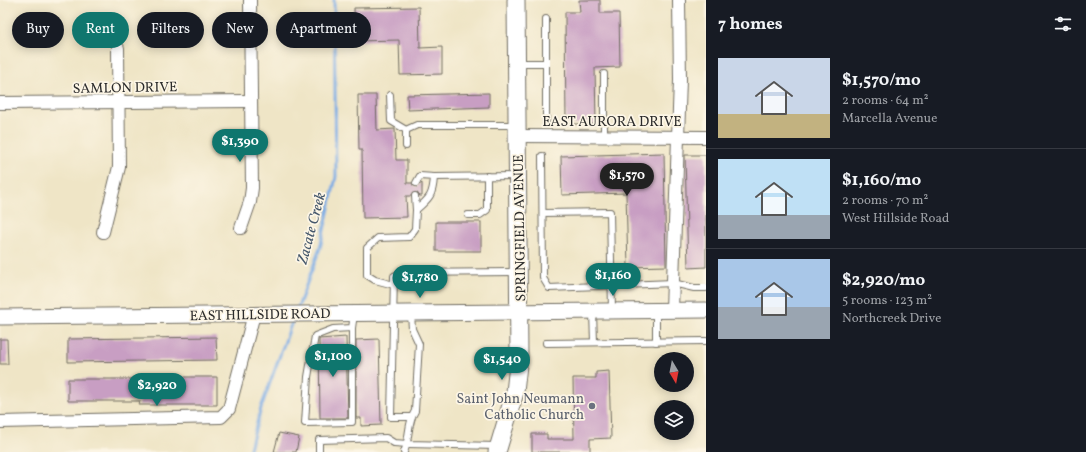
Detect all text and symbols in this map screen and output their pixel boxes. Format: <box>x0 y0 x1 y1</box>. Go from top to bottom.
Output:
chip: Buy <box>12 12 64 48</box>
chip: Rent <box>72 12 129 48</box>
chip: Filters <box>137 12 204 48</box>
chip: New <box>212 12 268 48</box>
chip: Apartment <box>276 12 371 48</box>
text: 7 homes <box>718 13 783 36</box>
icon: filters <box>1052 13 1074 35</box>
text: $1,570/mo <box>842 69 921 92</box>
icon: home <box>750 74 798 122</box>
street label: SAMLON DRIVE <box>73 78 178 99</box>
text: 2 rooms · 64 m² <box>842 92 929 110</box>
text: Marcella Avenue <box>842 110 937 128</box>
street label: EAST AURORA DRIVE <box>542 113 682 132</box>
pin: $1,390 <box>207 129 273 163</box>
text: $1,390 <box>221 133 259 151</box>
street label: SPRINGFIELD AVENUE <box>510 154 531 302</box>
pin: $1,570 <box>594 163 660 197</box>
text: $1,570 <box>609 167 645 185</box>
text: $1,160/mo <box>842 169 921 192</box>
icon: home <box>750 175 798 223</box>
water label: Zacate Creek <box>293 190 332 268</box>
text: 2 rooms · 70 m² <box>842 192 928 210</box>
text: West Hillside Road <box>842 210 949 228</box>
pin: $1,160 <box>580 263 646 297</box>
pin: $1,780 <box>387 265 453 299</box>
text: $1,160 <box>595 267 631 285</box>
text: $1,780 <box>402 269 438 287</box>
text: $2,920/mo <box>842 269 925 292</box>
icon: home <box>750 275 798 323</box>
text: 5 rooms · 123 m² <box>842 292 932 310</box>
street label: EAST HILLSIDE ROAD <box>189 305 331 326</box>
text: Northcreek Drive <box>842 310 941 328</box>
pin: $1,100 <box>300 344 366 378</box>
pin: $1,540 <box>469 347 535 381</box>
text: $1,100 <box>314 348 352 366</box>
text: $1,540 <box>483 351 521 369</box>
north arrow <box>654 352 694 392</box>
map controls <box>654 352 694 440</box>
pin: $2,920 <box>124 373 190 407</box>
text: $2,920 <box>137 377 177 395</box>
place label: Saint John Neumann Catholic Church <box>457 390 584 425</box>
button: layers <box>654 400 694 440</box>
marker: Saint John Neumann Catholic Church <box>587 401 597 411</box>

